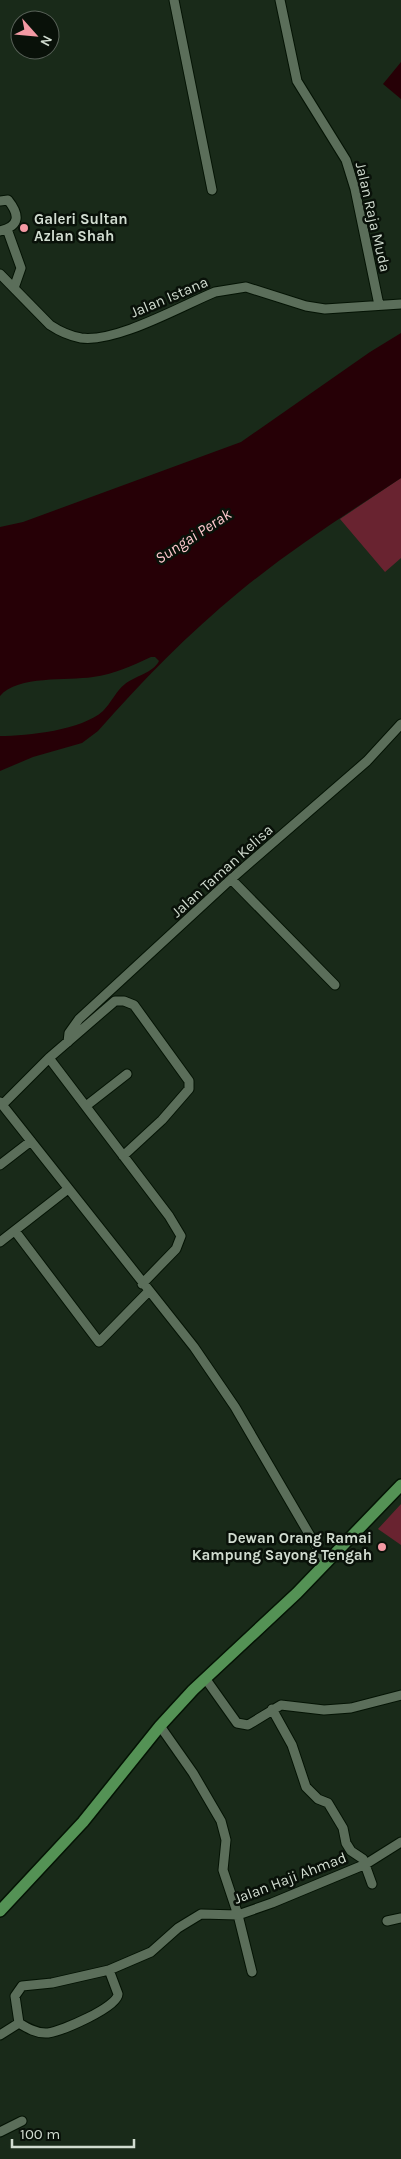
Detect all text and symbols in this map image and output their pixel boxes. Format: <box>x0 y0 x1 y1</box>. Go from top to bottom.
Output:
north arrow <box>10 10 60 60</box>
text: N <box>36 32 56 49</box>
street label: Jalan Raja Muda <box>352 160 394 274</box>
place label: Galeri Sultan Azlan Shah <box>34 210 128 245</box>
marker: Galeri Sultan Azlan Shah <box>18 222 30 234</box>
street label: Jalan Istana <box>127 273 211 321</box>
water label: Sungai Perak <box>151 504 235 568</box>
street label: Jalan Taman Kelisa <box>168 821 276 921</box>
place label: Dewan Orang Ramai Kampung Sayong Tengah <box>192 1529 372 1564</box>
marker: Dewan Orang Ramai Kampung Sayong Tengah <box>376 1541 388 1553</box>
street label: Jalan Haji Ahmad <box>231 1848 349 1908</box>
scale bar <box>12 2116 135 2148</box>
text: 100 m <box>20 2125 60 2143</box>

